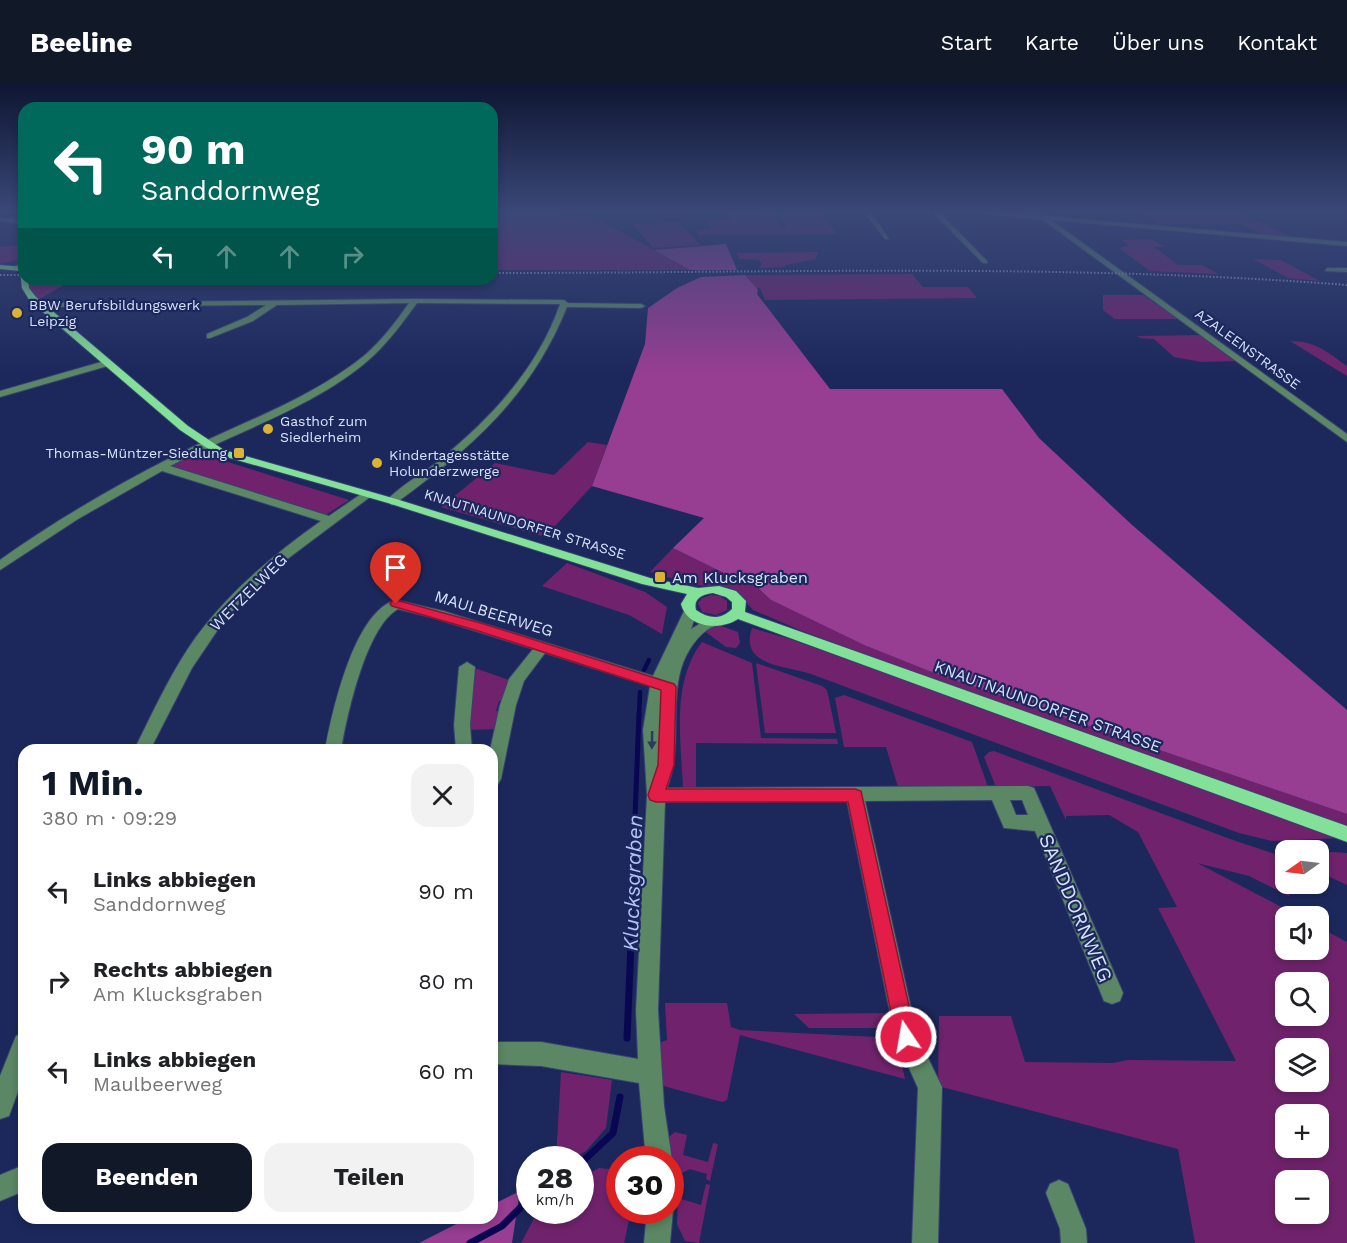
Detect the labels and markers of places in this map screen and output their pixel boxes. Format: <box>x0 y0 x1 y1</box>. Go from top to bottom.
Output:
place label: BBW Berufsbildungswerk Leipzig <box>29 297 200 329</box>
marker: BBW Berufsbildungswerk Leipzig <box>10 306 24 320</box>
place label: Gasthof zum Siedlerheim <box>280 413 367 445</box>
marker: Gasthof zum Siedlerheim <box>261 422 275 436</box>
place label: Thomas-Müntzer-Siedlung <box>46 445 228 461</box>
marker: Thomas-Müntzer-Siedlung <box>232 446 246 460</box>
place label: Kindertagesstätte Holunderzwerge <box>389 447 509 479</box>
marker: Kindertagesstätte Holunderzwerge <box>370 456 384 470</box>
pin <box>370 542 421 604</box>
place label: Am Klucksgraben <box>672 568 808 587</box>
marker: Am Klucksgraben <box>653 570 667 584</box>

